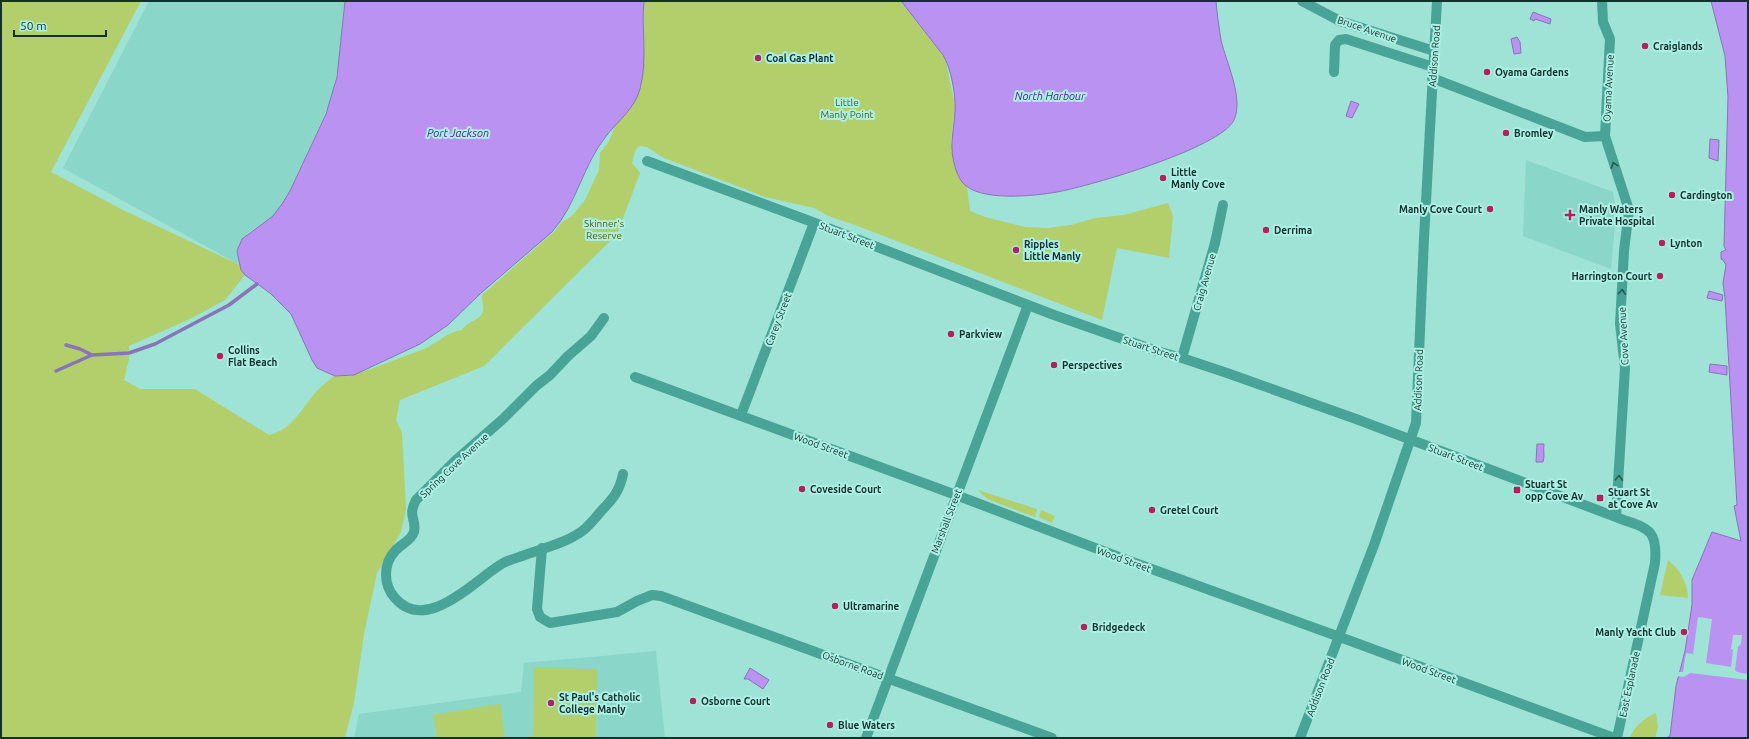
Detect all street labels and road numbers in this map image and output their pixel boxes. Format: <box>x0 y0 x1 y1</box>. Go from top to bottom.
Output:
street label: Bruce Avenue <box>1336 14 1398 45</box>
street label: Addison Road <box>1427 25 1442 87</box>
street label: Oyama Avenue <box>1601 54 1616 122</box>
street label: Stuart Street <box>818 220 876 251</box>
street label: Craig Avenue <box>1191 252 1218 312</box>
street label: Carey Street <box>763 291 794 347</box>
street label: Cove Avenue <box>1616 307 1631 365</box>
street label: Stuart Street <box>1122 334 1180 363</box>
street label: Addison Road <box>1412 349 1425 411</box>
street label: Spring Cove Avenue <box>418 431 491 500</box>
street label: Wood Street <box>792 431 849 460</box>
street label: Stuart Street <box>1427 442 1485 473</box>
street label: Marshall Street <box>929 487 964 555</box>
street label: Wood Street <box>1095 545 1152 574</box>
street label: Osborne Road <box>821 649 885 682</box>
street label: East Esplanade <box>1617 650 1642 718</box>
street label: Addison Road <box>1304 656 1337 718</box>
street label: Wood Street <box>1400 656 1457 685</box>

